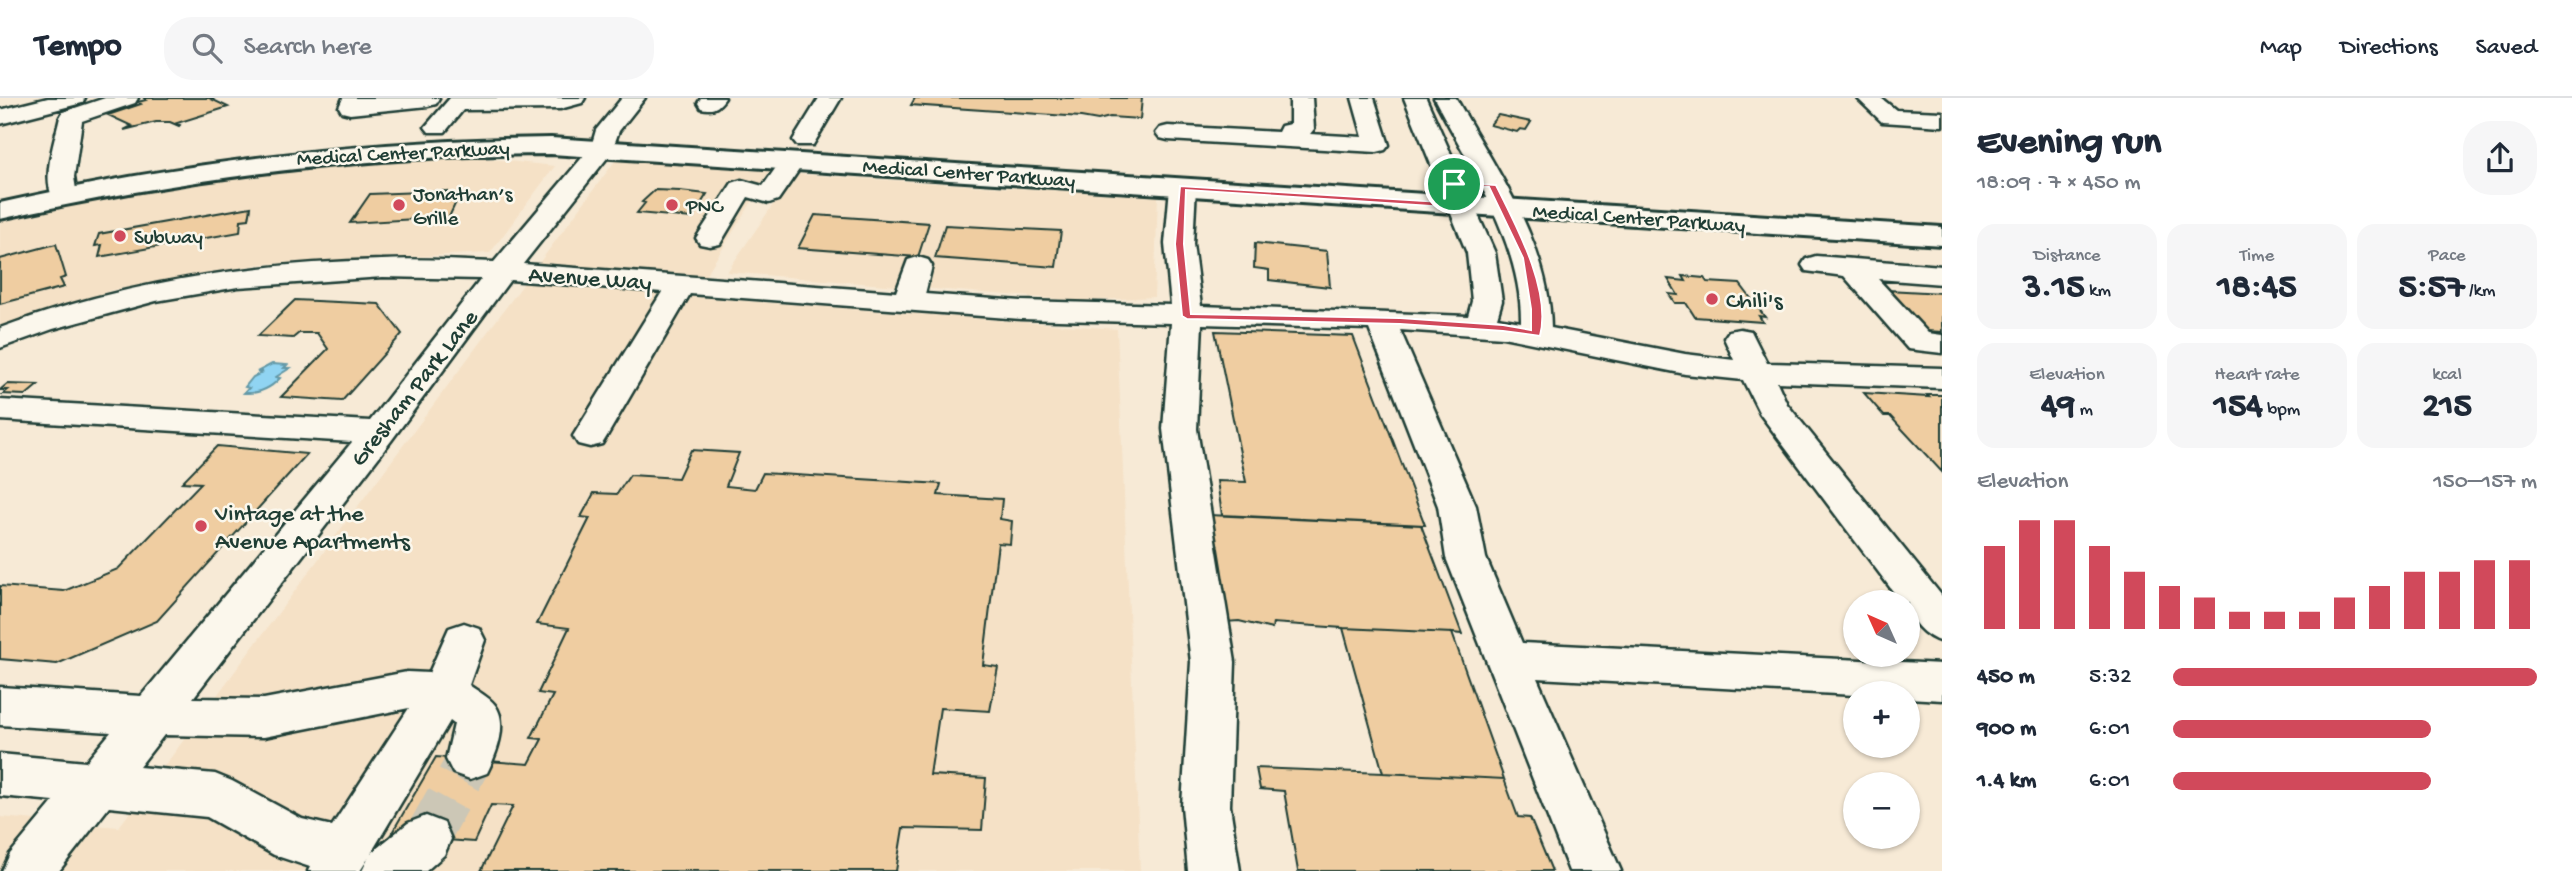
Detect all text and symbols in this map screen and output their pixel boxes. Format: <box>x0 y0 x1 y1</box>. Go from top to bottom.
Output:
search box <box>164 17 654 80</box>
text: Tempo <box>35 29 122 67</box>
icon: search <box>188 29 226 67</box>
text: Search here <box>244 33 372 64</box>
text: Map <box>2260 34 2302 63</box>
text: Directions <box>2340 34 2438 63</box>
text: Saved <box>2476 34 2537 63</box>
button: share <box>2463 121 2537 195</box>
text: Evening run <box>1977 122 2161 166</box>
street label: Medical Center Parkway <box>296 137 510 174</box>
pin <box>1424 154 1484 214</box>
street label: Medical Center Parkway <box>862 156 1076 195</box>
icon: arrive <box>1435 165 1473 203</box>
text: 18:09 · 7 × 450 m <box>1977 170 2141 197</box>
place label: Jonathan’s Grille <box>413 184 514 233</box>
place label: PNC <box>685 196 724 221</box>
marker: Jonathan’s Grille <box>391 197 407 213</box>
marker: PNC <box>664 197 680 213</box>
street label: Medical Center Parkway <box>1532 201 1746 240</box>
place label: Subway <box>134 227 203 252</box>
marker: Subway <box>112 228 128 244</box>
text: Distance <box>2033 245 2101 268</box>
text: Time <box>2240 245 2274 268</box>
text: Pace <box>2428 245 2466 268</box>
street label: Avenue Way <box>527 262 652 299</box>
text: 3.15 <box>2023 268 2085 309</box>
text: 18:45 <box>2217 268 2297 309</box>
text: 5:57 <box>2398 268 2464 309</box>
text: km <box>2085 280 2111 303</box>
text: /km <box>2464 280 2496 303</box>
place label: Chili's <box>1726 288 1784 317</box>
marker: Chili's <box>1704 291 1720 307</box>
street label: Gresham Park Lane <box>345 304 486 473</box>
text: Elevation <box>2029 364 2105 387</box>
text: Heart rate <box>2214 364 2300 387</box>
text: kcal <box>2432 364 2462 387</box>
text: 49 <box>2041 387 2075 428</box>
text: 154 <box>2214 387 2263 428</box>
text: 215 <box>2422 387 2472 428</box>
text: m <box>2075 399 2093 422</box>
text: bpm <box>2263 399 2300 422</box>
text: Elevation <box>1977 469 2068 496</box>
text: 150–157 m <box>2433 469 2537 496</box>
place label: Vintage at the Avenue Apartments <box>214 501 411 558</box>
marker: Vintage at the Avenue Apartments <box>193 518 209 534</box>
north arrow <box>1843 590 1920 667</box>
map controls <box>1843 590 1920 849</box>
text: 450 m <box>1977 664 2035 691</box>
text: 5:32 <box>2089 664 2132 691</box>
button: + <box>1843 681 1920 758</box>
text: 900 m <box>1977 716 2036 743</box>
text: 6:01 <box>2089 716 2130 743</box>
text: 1.4 km <box>1977 768 2036 795</box>
text: 6:01 <box>2089 768 2130 795</box>
button: − <box>1843 772 1920 849</box>

